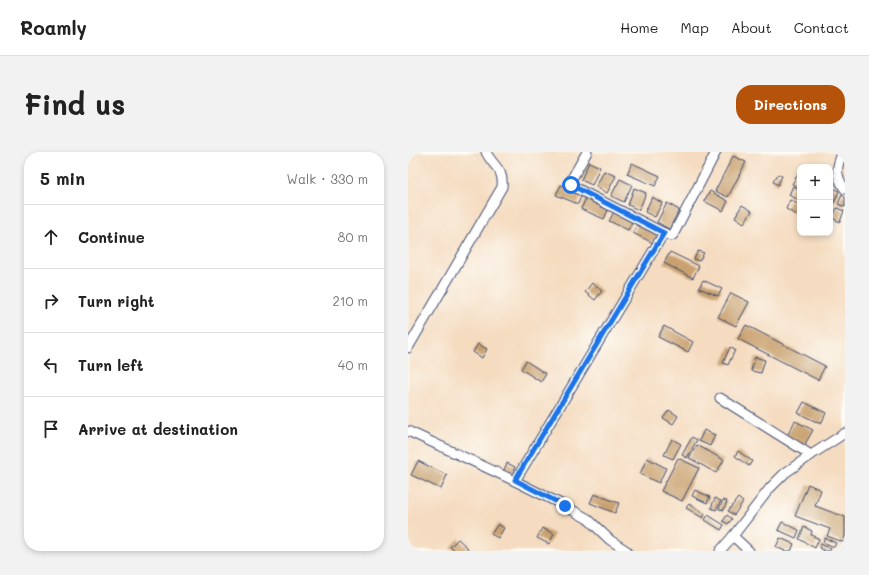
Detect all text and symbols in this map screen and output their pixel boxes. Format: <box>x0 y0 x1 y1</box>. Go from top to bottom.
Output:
text: Roamly <box>20 15 87 40</box>
text: Home <box>620 18 658 37</box>
text: Map <box>680 18 709 37</box>
text: About <box>731 18 772 37</box>
text: Contact <box>794 18 849 37</box>
button: Directions <box>736 85 845 124</box>
text: Find us <box>24 86 125 122</box>
map controls <box>797 164 833 236</box>
button: + <box>797 164 833 200</box>
text: 5 min <box>40 167 85 189</box>
text: Walk · 330 m <box>287 170 368 187</box>
route start <box>562 176 580 194</box>
button: − <box>797 200 833 236</box>
icon: ahead <box>40 226 62 248</box>
text: Continue <box>78 227 145 247</box>
text: 80 m <box>338 228 368 245</box>
icon: right <box>40 290 62 312</box>
text: Turn right <box>78 291 155 311</box>
text: 210 m <box>332 292 368 309</box>
icon: left <box>40 354 62 376</box>
text: Turn left <box>78 355 143 375</box>
text: 40 m <box>338 356 368 373</box>
icon: arrive <box>40 418 62 440</box>
text: Arrive at destination <box>78 419 238 439</box>
route end <box>556 497 574 515</box>

